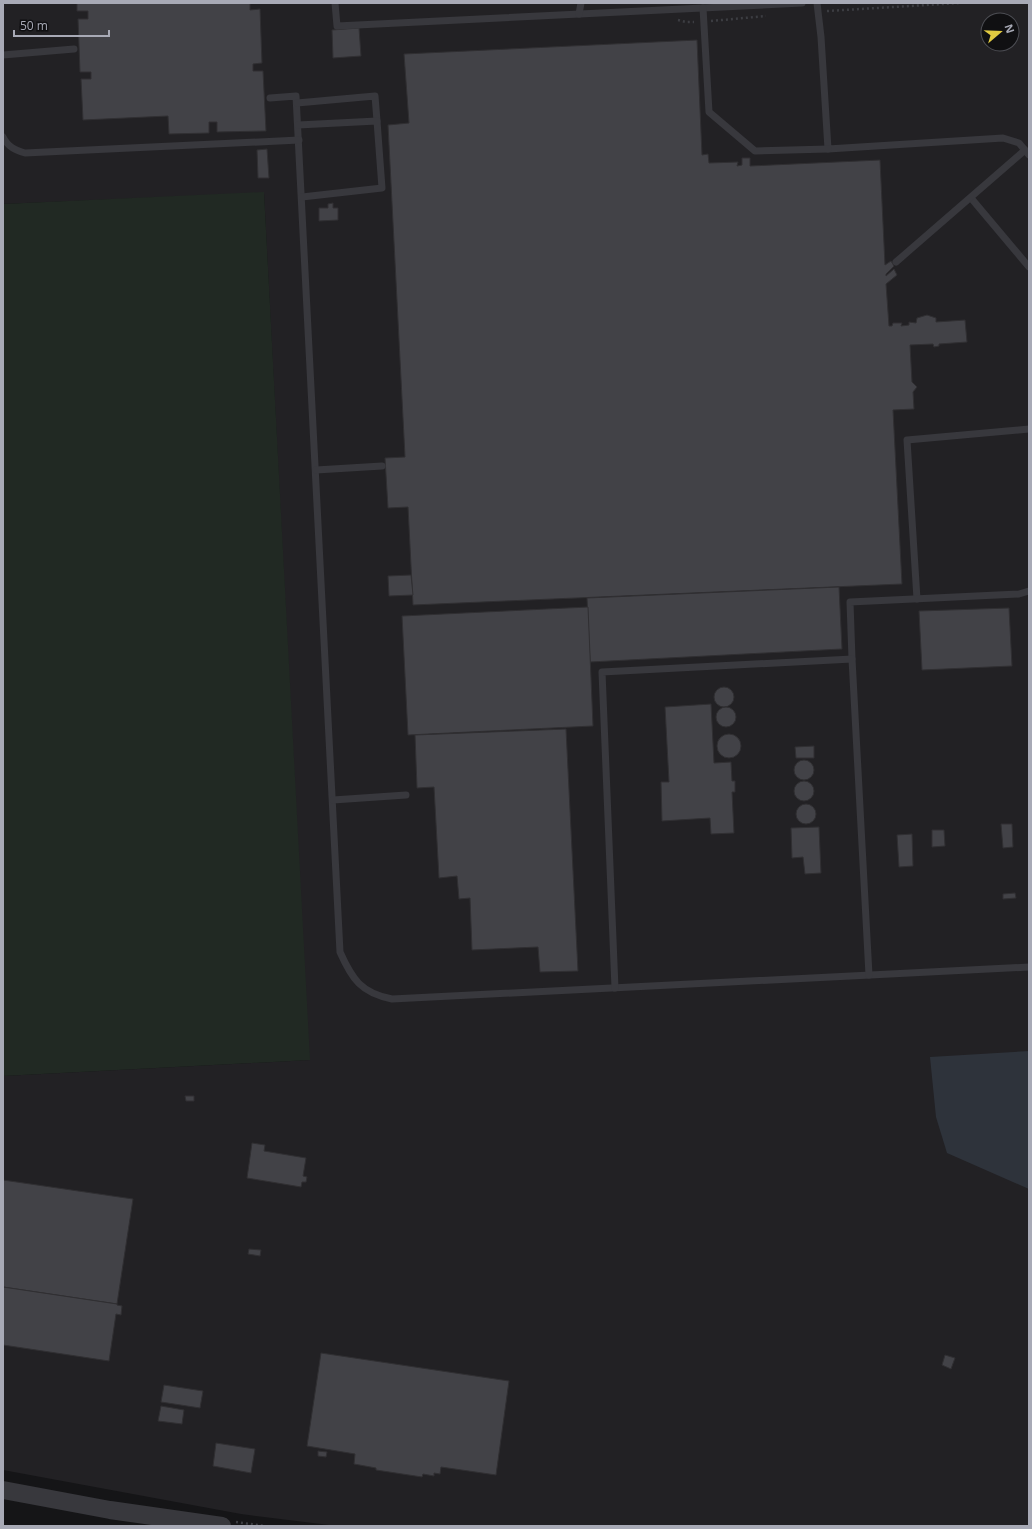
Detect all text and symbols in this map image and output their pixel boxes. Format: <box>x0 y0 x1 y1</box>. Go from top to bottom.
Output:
scale bar <box>14 12 109 38</box>
north arrow <box>980 12 1020 52</box>
text: 50 m <box>20 17 48 34</box>
text: N <box>1001 22 1018 35</box>

